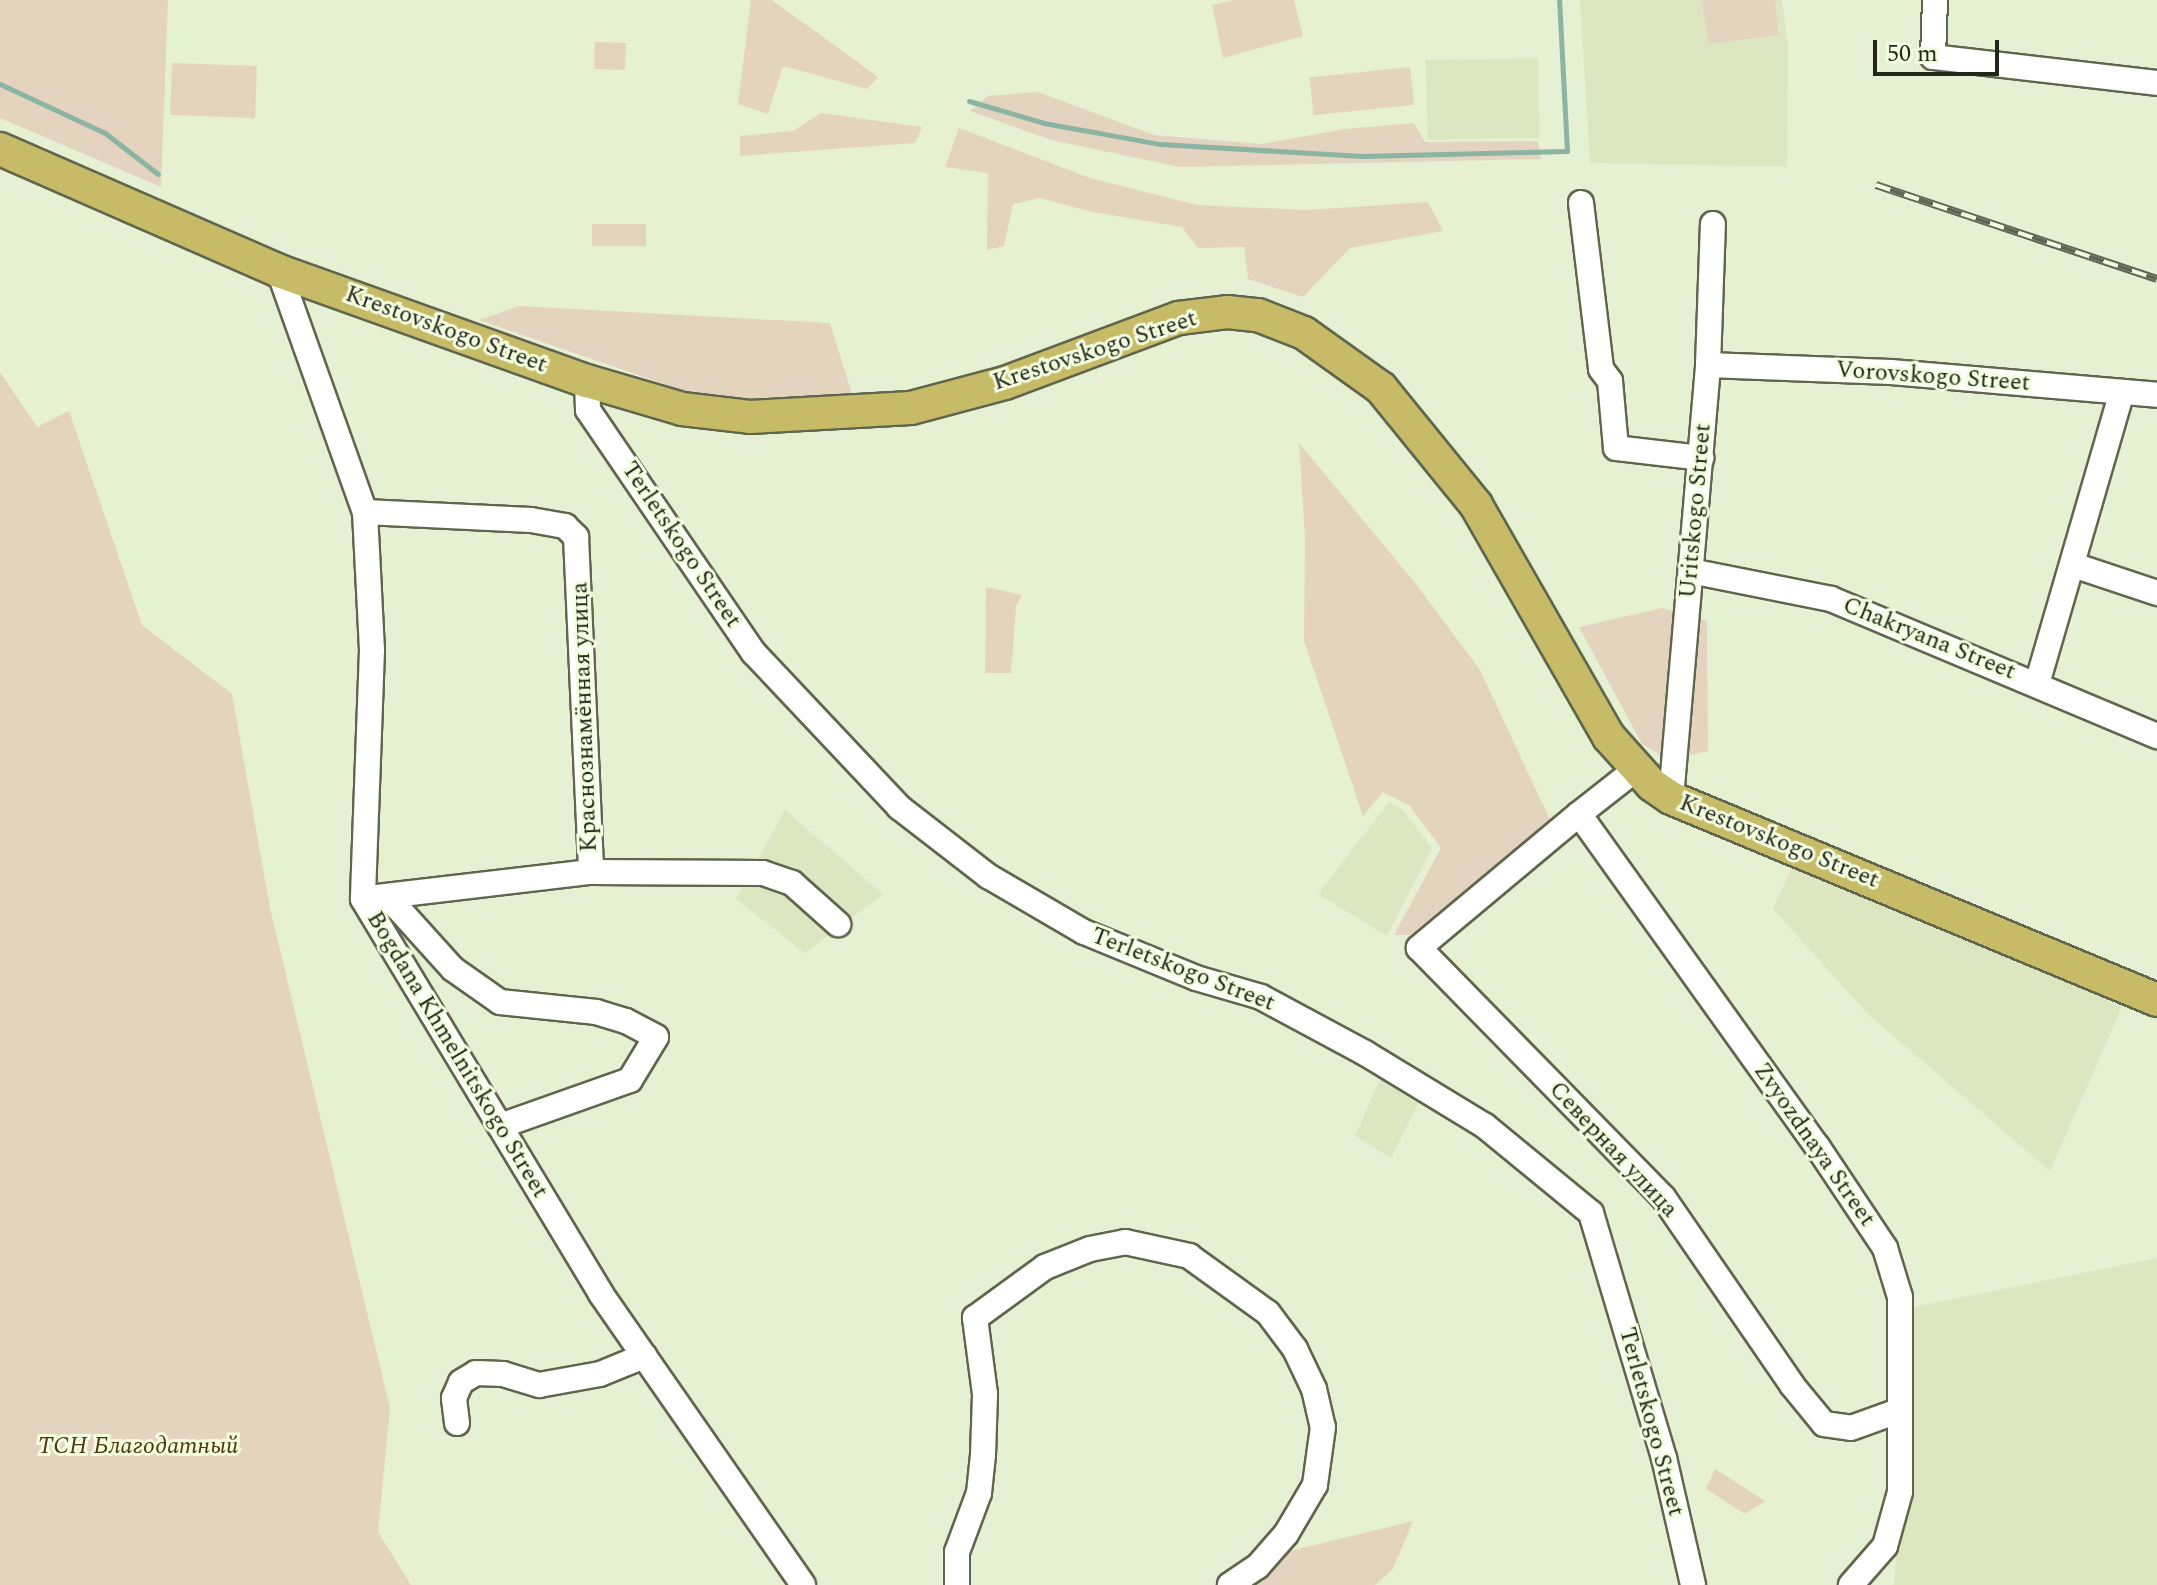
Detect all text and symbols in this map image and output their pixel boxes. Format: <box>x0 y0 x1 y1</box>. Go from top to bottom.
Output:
scale bar <box>1877 24 2003 74</box>
text: 50 m <box>1887 36 1938 72</box>
street label: Krestovskogo Street <box>341 280 551 380</box>
street label: Krestovskogo Street <box>989 304 1201 398</box>
street label: Vorovskogo Street <box>1835 356 2031 398</box>
street label: Uritskogo Street <box>1674 422 1718 600</box>
street label: Terletskogo Street <box>615 456 747 634</box>
street label: Краснознамённая улица <box>566 581 604 853</box>
street label: Chakryana Street <box>1838 591 2020 687</box>
street label: Krestovskogo Street <box>1675 789 1883 895</box>
street label: Bogdana Khmelnitskogo Street <box>360 906 554 1204</box>
street label: Terletskogo Street <box>1087 922 1279 1018</box>
street label: Zvyozdnaya Street <box>1747 1058 1881 1232</box>
street label: Северная улица <box>1543 1076 1683 1224</box>
street label: Terletskogo Street <box>1612 1324 1690 1520</box>
park label: ТСН Благодатный <box>38 1433 238 1461</box>

